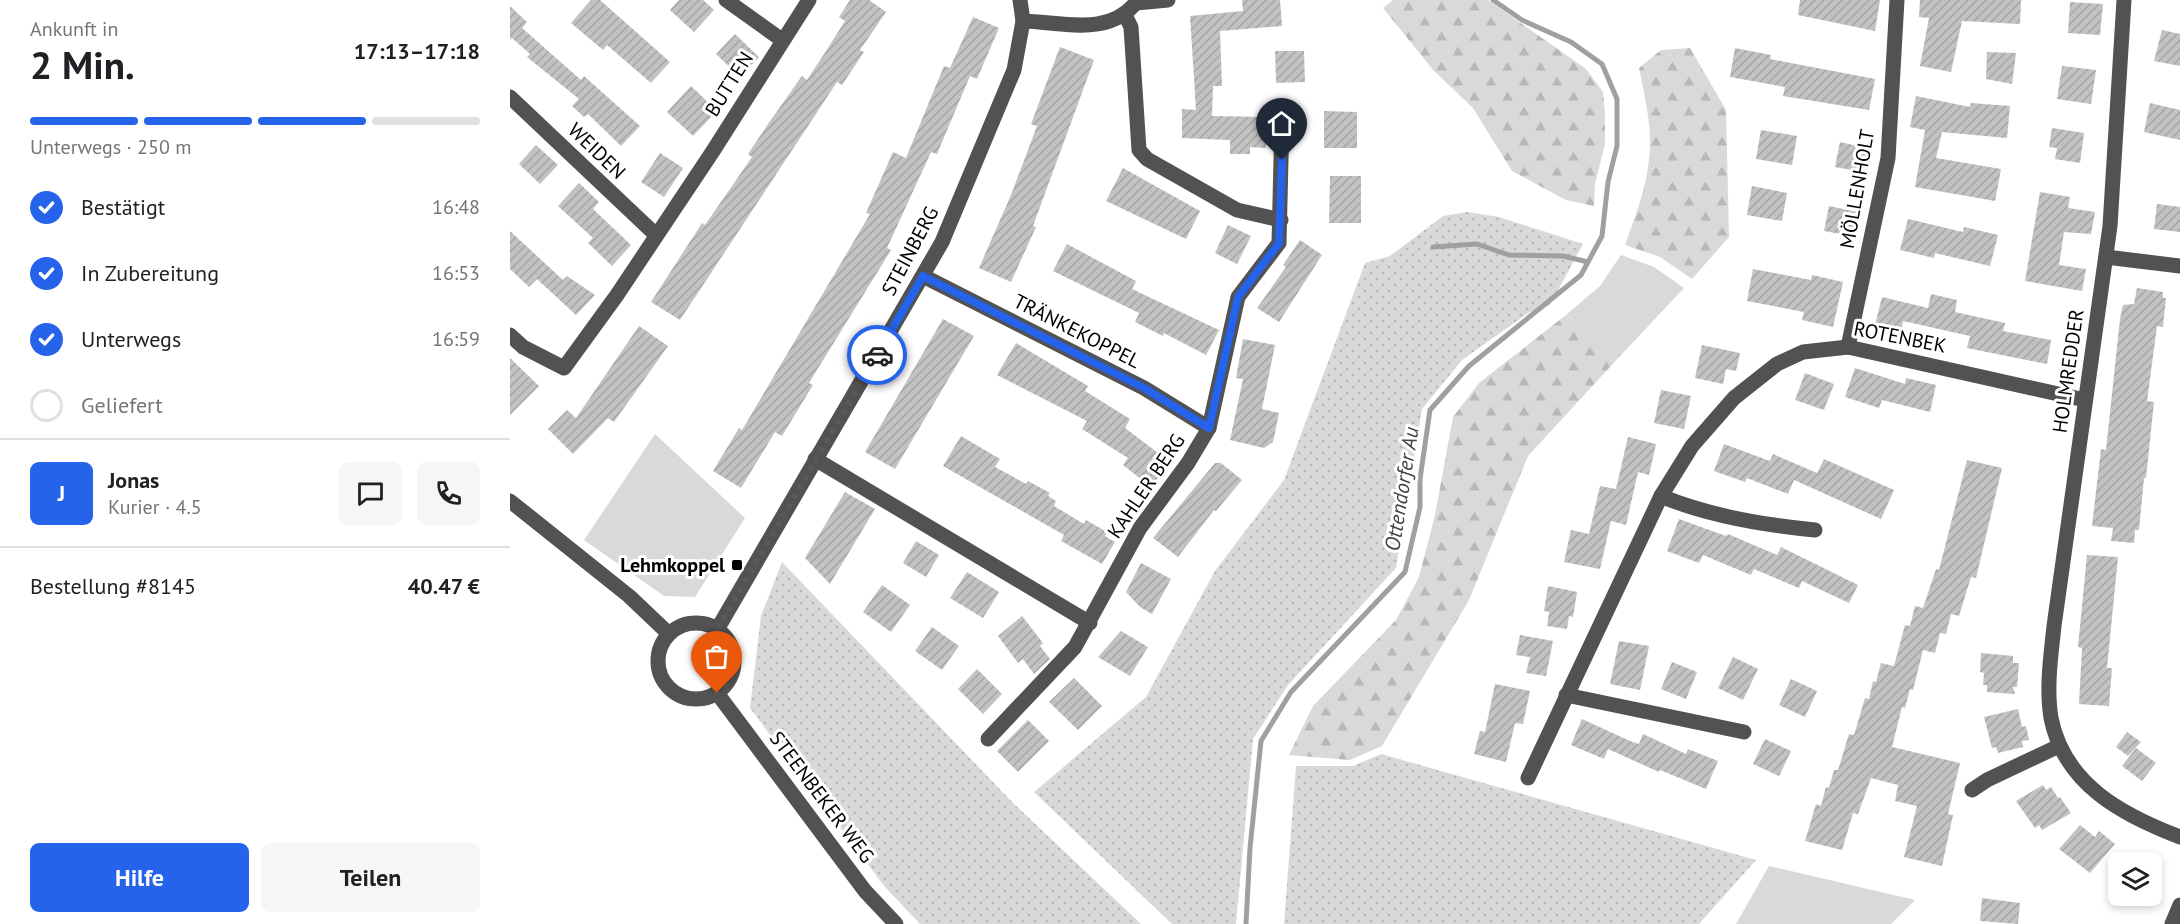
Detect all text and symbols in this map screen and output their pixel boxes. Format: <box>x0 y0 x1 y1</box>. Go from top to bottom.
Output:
text: Ankunft in <box>30 16 118 42</box>
text: 17:13–17:18 <box>354 37 480 65</box>
text: 2 Min. <box>30 39 135 90</box>
street label: BUTTEN <box>699 47 759 121</box>
pin <box>1256 98 1307 160</box>
icon: home <box>1265 107 1298 140</box>
street label: WEIDEN <box>563 117 631 185</box>
street label: MÖLLENHOLT <box>1834 127 1880 251</box>
text: Unterwegs · 250 m <box>30 134 191 160</box>
icon: check <box>30 191 63 224</box>
text: Bestätigt <box>81 193 165 221</box>
text: 16:48 <box>432 194 480 220</box>
street label: STEINBERG <box>876 202 944 300</box>
icon: check <box>30 257 63 290</box>
text: In Zubereitung <box>81 259 219 287</box>
text: 16:53 <box>432 260 480 286</box>
street label: TRÄNKEKOPPEL <box>1009 288 1145 374</box>
street label: HOLMREDDER <box>2046 307 2090 435</box>
street label: ROTENBEK <box>1852 315 1948 359</box>
icon: check <box>30 323 63 356</box>
text: Unterwegs <box>81 325 181 353</box>
courier <box>847 325 907 385</box>
text: 16:59 <box>432 326 480 352</box>
icon: car <box>861 339 894 372</box>
text: Geliefert <box>81 391 163 419</box>
water label: Ottendorfer Au <box>1378 425 1425 553</box>
street label: KAHLER BERG <box>1101 429 1191 543</box>
button: chat <box>339 462 402 525</box>
button: phone <box>417 462 480 525</box>
text: Jonas <box>108 466 159 494</box>
text: J <box>58 479 65 507</box>
text: Kurier · 4.5 <box>108 494 202 520</box>
place label: Lehmkoppel <box>620 552 725 578</box>
marker: Lehmkoppel <box>730 558 744 572</box>
text: Bestellung #8145 <box>30 572 196 600</box>
text: 40.47 € <box>408 572 480 600</box>
pin <box>691 631 742 693</box>
icon: bag <box>700 640 733 673</box>
street label: STEENBEKER WEG <box>764 726 880 868</box>
button: Hilfe <box>30 843 249 912</box>
button: Teilen <box>261 843 480 912</box>
map controls <box>2108 852 2162 906</box>
button: layers <box>2108 852 2162 906</box>

